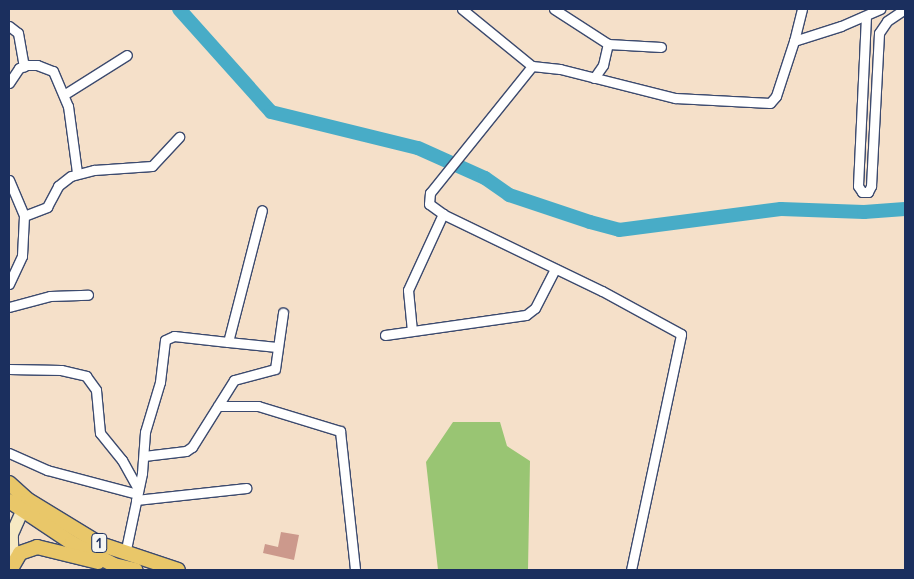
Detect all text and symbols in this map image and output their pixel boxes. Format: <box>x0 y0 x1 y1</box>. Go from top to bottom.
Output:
road number: 1 <box>90 532 108 554</box>

